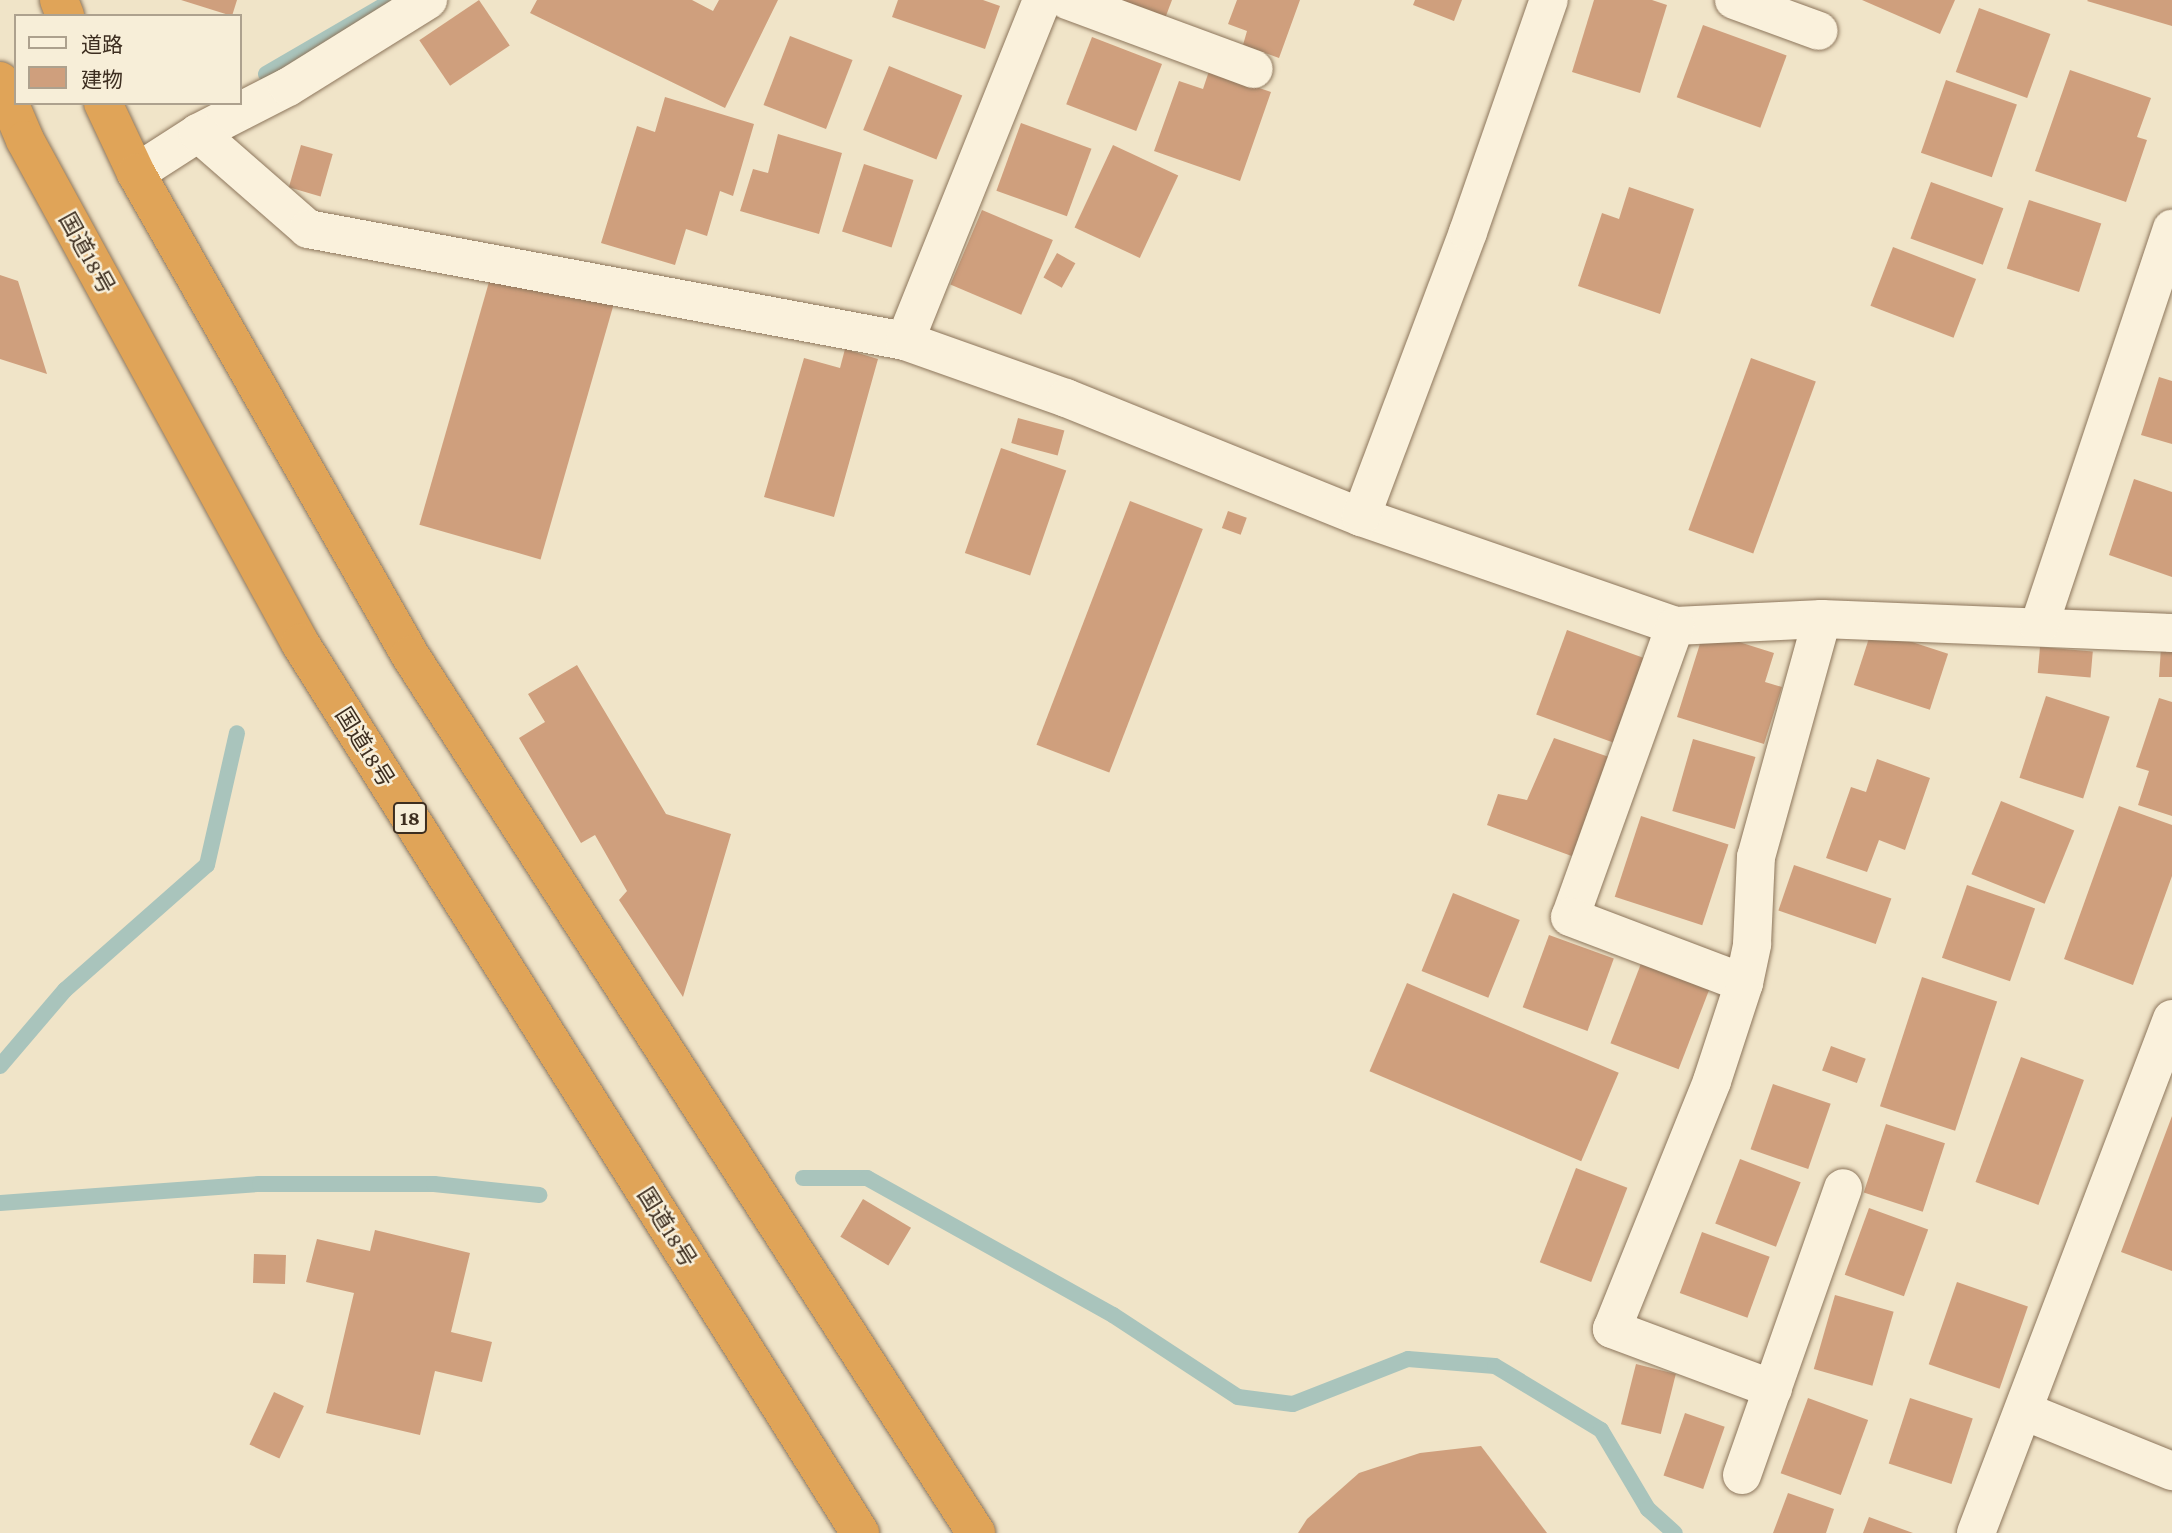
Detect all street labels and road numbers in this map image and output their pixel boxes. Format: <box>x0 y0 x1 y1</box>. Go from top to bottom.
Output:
street label: 国道18号 <box>53 207 121 299</box>
street label: 国道18号 <box>330 702 400 792</box>
road number: 18 <box>392 800 428 836</box>
street label: 国道18号 <box>632 1182 702 1272</box>

